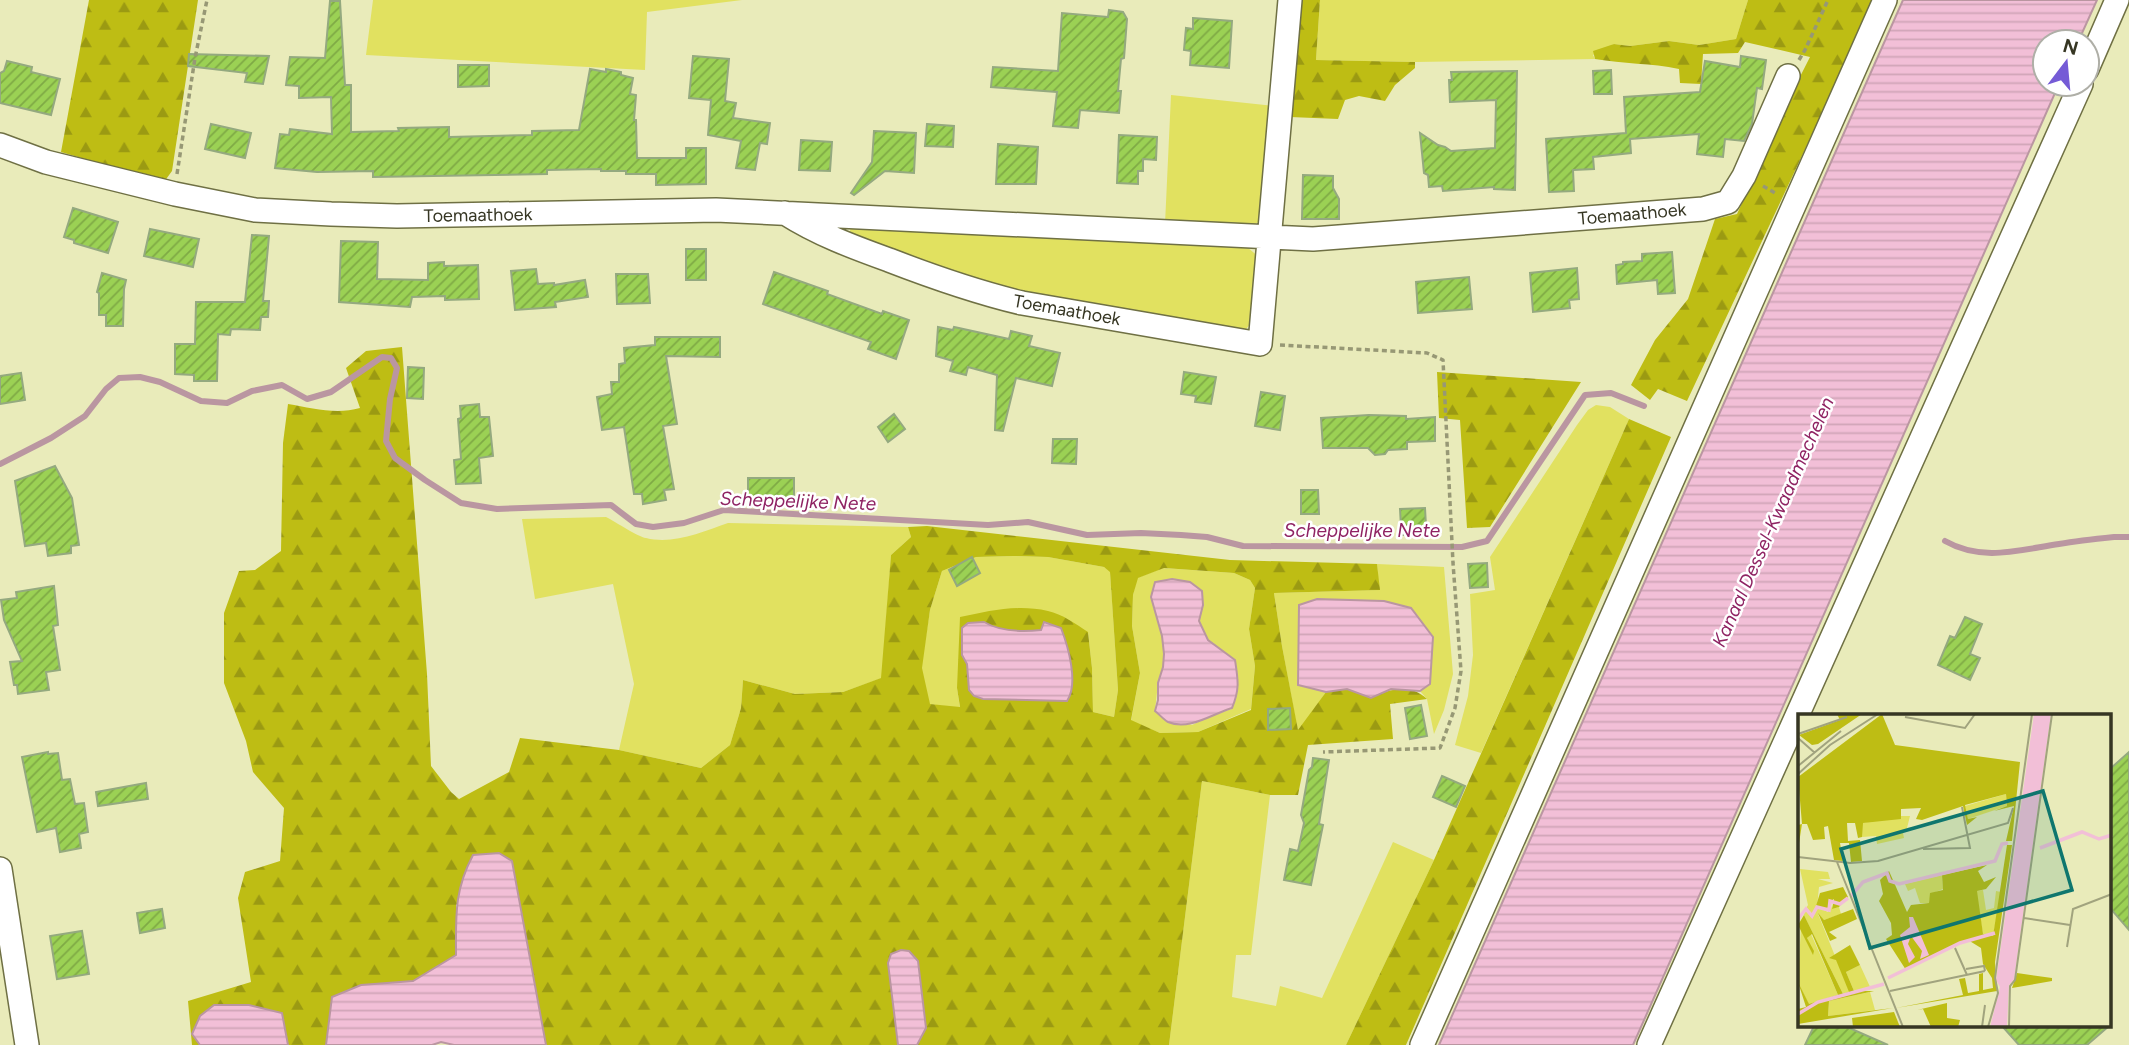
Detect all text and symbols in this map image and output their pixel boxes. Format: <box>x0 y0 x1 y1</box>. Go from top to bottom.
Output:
north arrow <box>2031 28 2101 98</box>
text: N <box>2060 34 2081 60</box>
street label: Toemaathoek <box>1577 198 1687 230</box>
street label: Toemaathoek <box>424 203 533 227</box>
street label: Toemaathoek <box>1012 290 1123 330</box>
water label: Kanaal Dessel-Kwaadmechelen <box>1707 393 1839 650</box>
water label: Scheppelijke Nete <box>720 487 877 515</box>
water label: Scheppelijke Nete <box>1284 519 1441 542</box>
inset map <box>1798 714 2112 1028</box>

